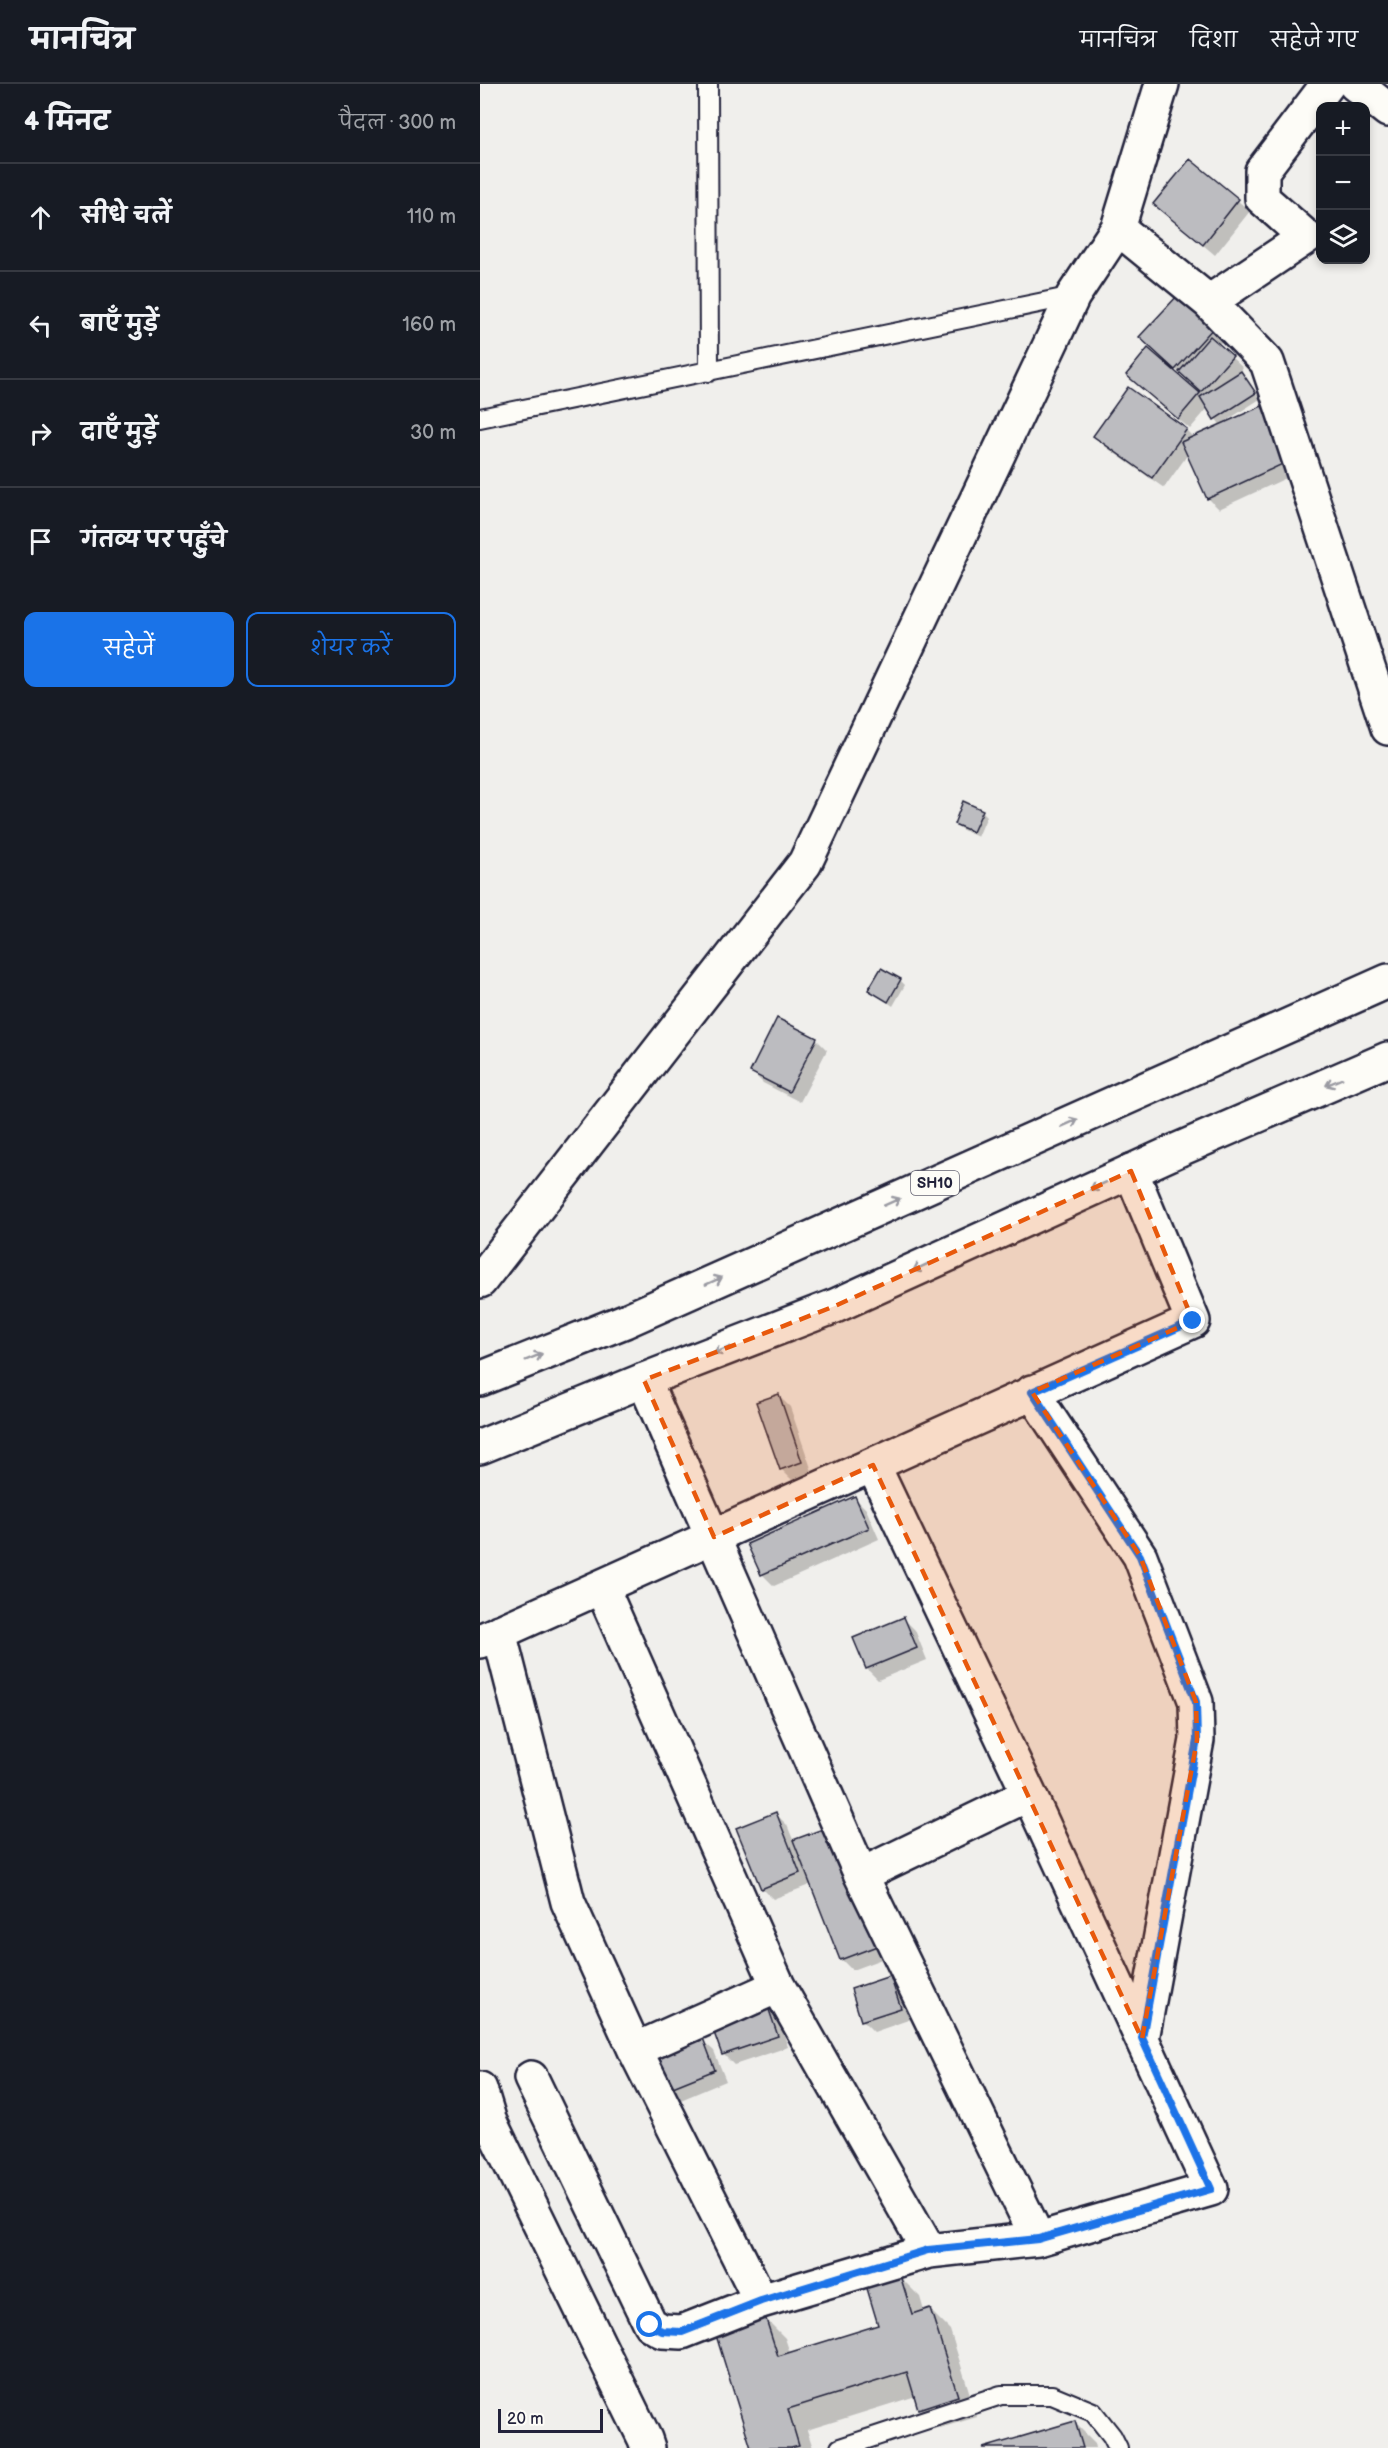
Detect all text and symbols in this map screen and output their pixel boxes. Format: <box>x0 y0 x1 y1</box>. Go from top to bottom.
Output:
text: मानचित्र <box>30 24 134 57</box>
text: मानचित्र <box>1080 28 1157 53</box>
text: दिशा <box>1190 28 1237 53</box>
text: सहेजे गए <box>1270 28 1358 53</box>
map controls <box>1316 102 1370 264</box>
button: + <box>1316 102 1370 156</box>
text: 4 मिनट <box>24 107 109 138</box>
text: पैदल · 300 m <box>339 111 456 135</box>
button: − <box>1316 156 1370 210</box>
icon: ahead <box>24 201 57 234</box>
text: सीधे चलें <box>81 203 171 230</box>
text: 110 m <box>407 205 456 229</box>
button: layers <box>1316 210 1370 264</box>
icon: left <box>24 309 57 342</box>
text: बाएँ मुड़ें <box>81 311 159 338</box>
text: 160 m <box>402 313 456 337</box>
icon: right <box>24 417 57 450</box>
text: दाएँ मुड़ें <box>81 419 158 446</box>
text: 30 m <box>410 421 456 445</box>
icon: arrive <box>24 525 57 558</box>
text: गंतव्य पर पहुँचे <box>81 527 227 554</box>
button: सहेजें <box>24 612 234 687</box>
button: शेयर करें <box>246 612 456 687</box>
one-way arrow <box>1326 1077 1344 1088</box>
one-way arrow <box>1061 1116 1079 1128</box>
road number: SH10 <box>911 1171 959 1195</box>
one-way arrow <box>1090 1181 1108 1192</box>
one-way arrow <box>882 1196 901 1207</box>
one-way arrow <box>912 1262 930 1273</box>
one-way arrow <box>704 1275 723 1286</box>
route end <box>1179 1307 1205 1333</box>
one-way arrow <box>713 1345 731 1356</box>
one-way arrow <box>525 1351 543 1362</box>
route start <box>636 2311 662 2337</box>
scale bar <box>498 2406 603 2434</box>
text: 20 m <box>507 2410 543 2429</box>

